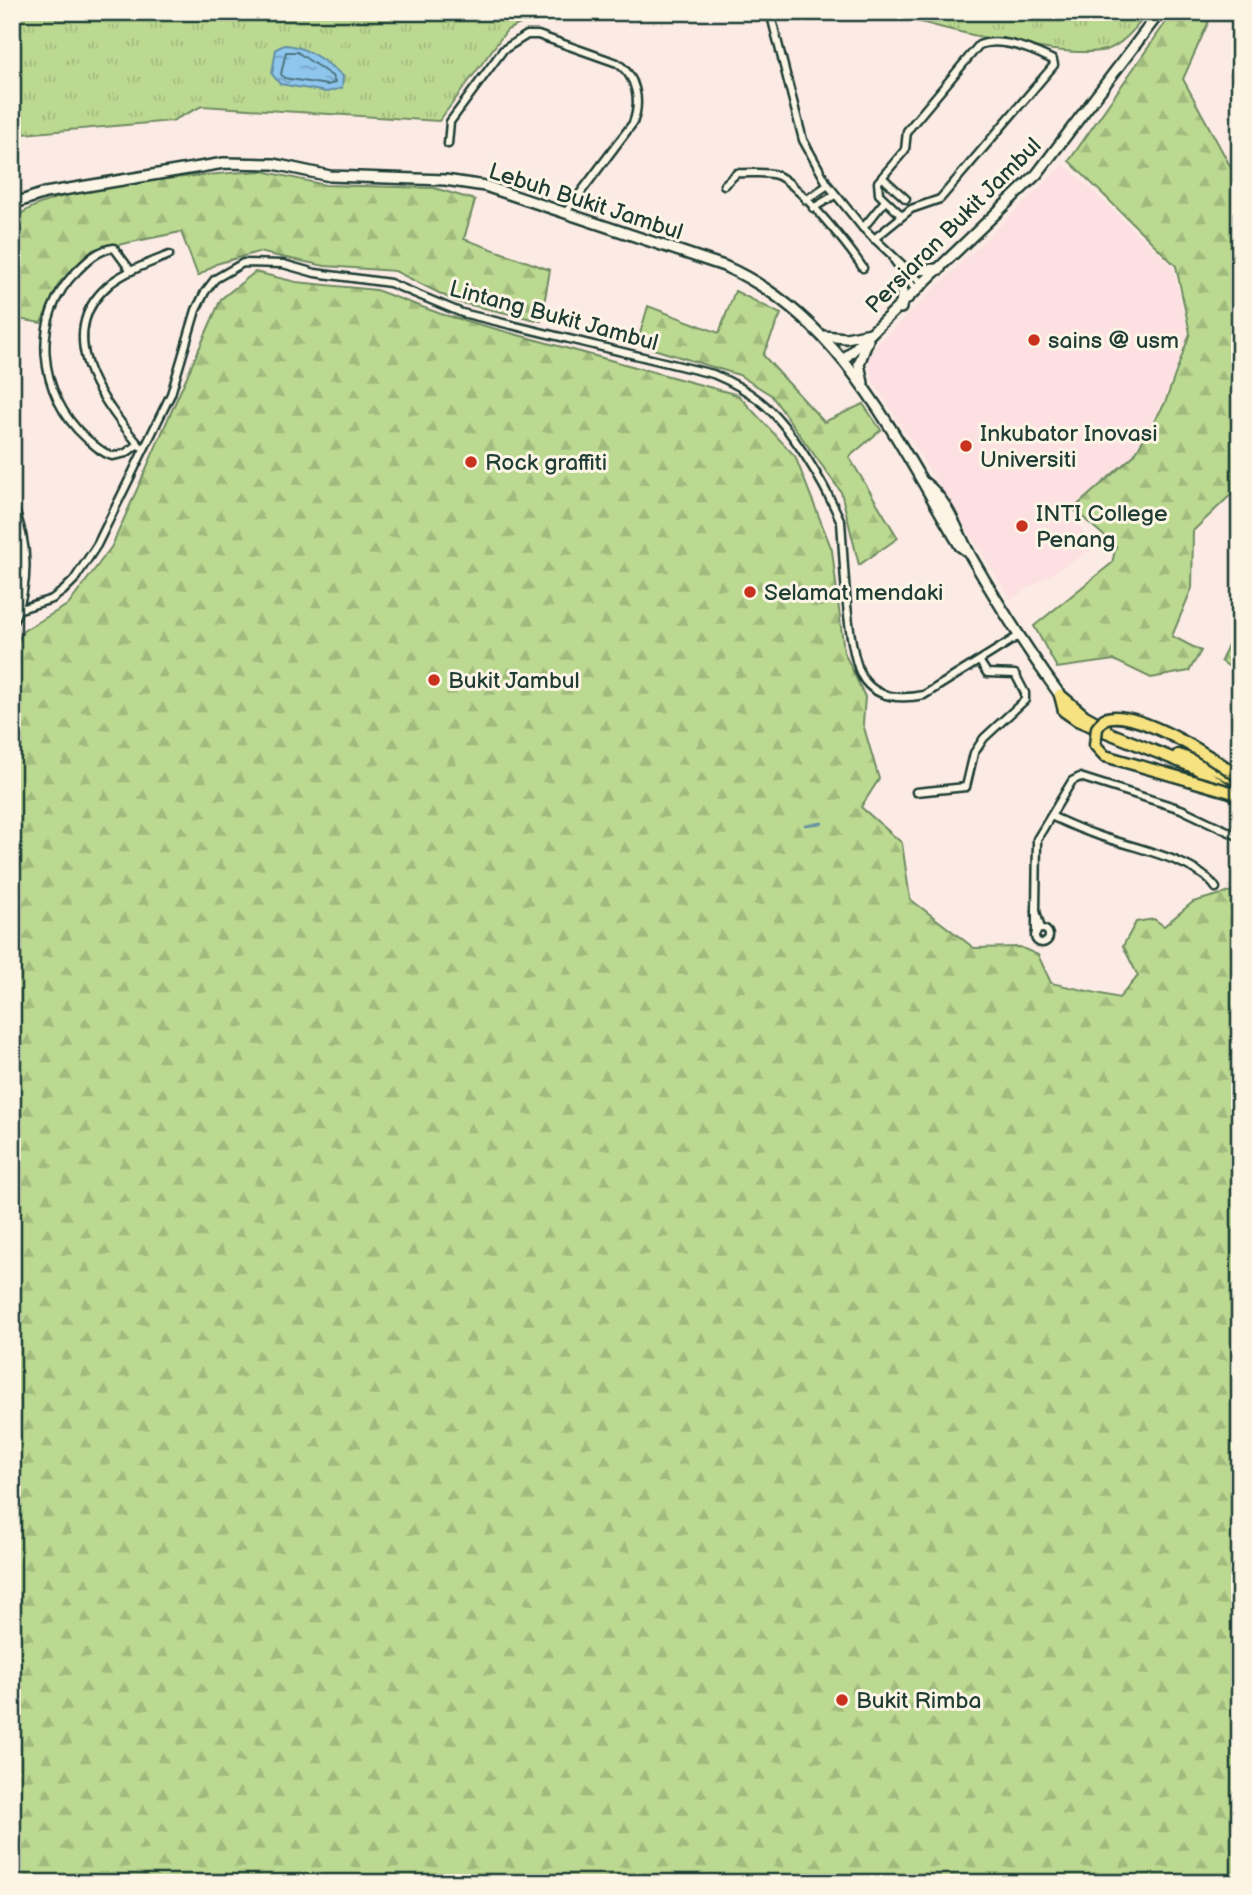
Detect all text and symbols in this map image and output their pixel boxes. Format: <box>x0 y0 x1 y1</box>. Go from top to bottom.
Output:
street label: Persiaran Bukit Jambul <box>860 132 1047 319</box>
street label: Lebuh Bukit Jambul <box>485 157 686 247</box>
street label: Lintang Bukit Jambul <box>446 275 661 357</box>
place label: sains @ usm <box>1048 327 1179 355</box>
marker: sains @ usm <box>1026 332 1042 348</box>
place label: Inkubator Inovasi Universiti <box>980 420 1158 474</box>
marker: Inkubator Inovasi Universiti <box>958 438 974 454</box>
place label: Rock graffiti <box>485 449 607 477</box>
marker: Rock graffiti <box>463 454 479 470</box>
place label: INTI College Penang <box>1036 500 1168 554</box>
marker: INTI College Penang <box>1014 518 1030 534</box>
place label: Selamat mendaki <box>764 579 943 607</box>
marker: Selamat mendaki <box>742 584 758 600</box>
place label: Bukit Jambul <box>448 667 580 695</box>
marker: Bukit Jambul <box>426 672 442 688</box>
place label: Bukit Rimba <box>856 1687 981 1715</box>
marker: Bukit Rimba <box>834 1692 850 1708</box>

